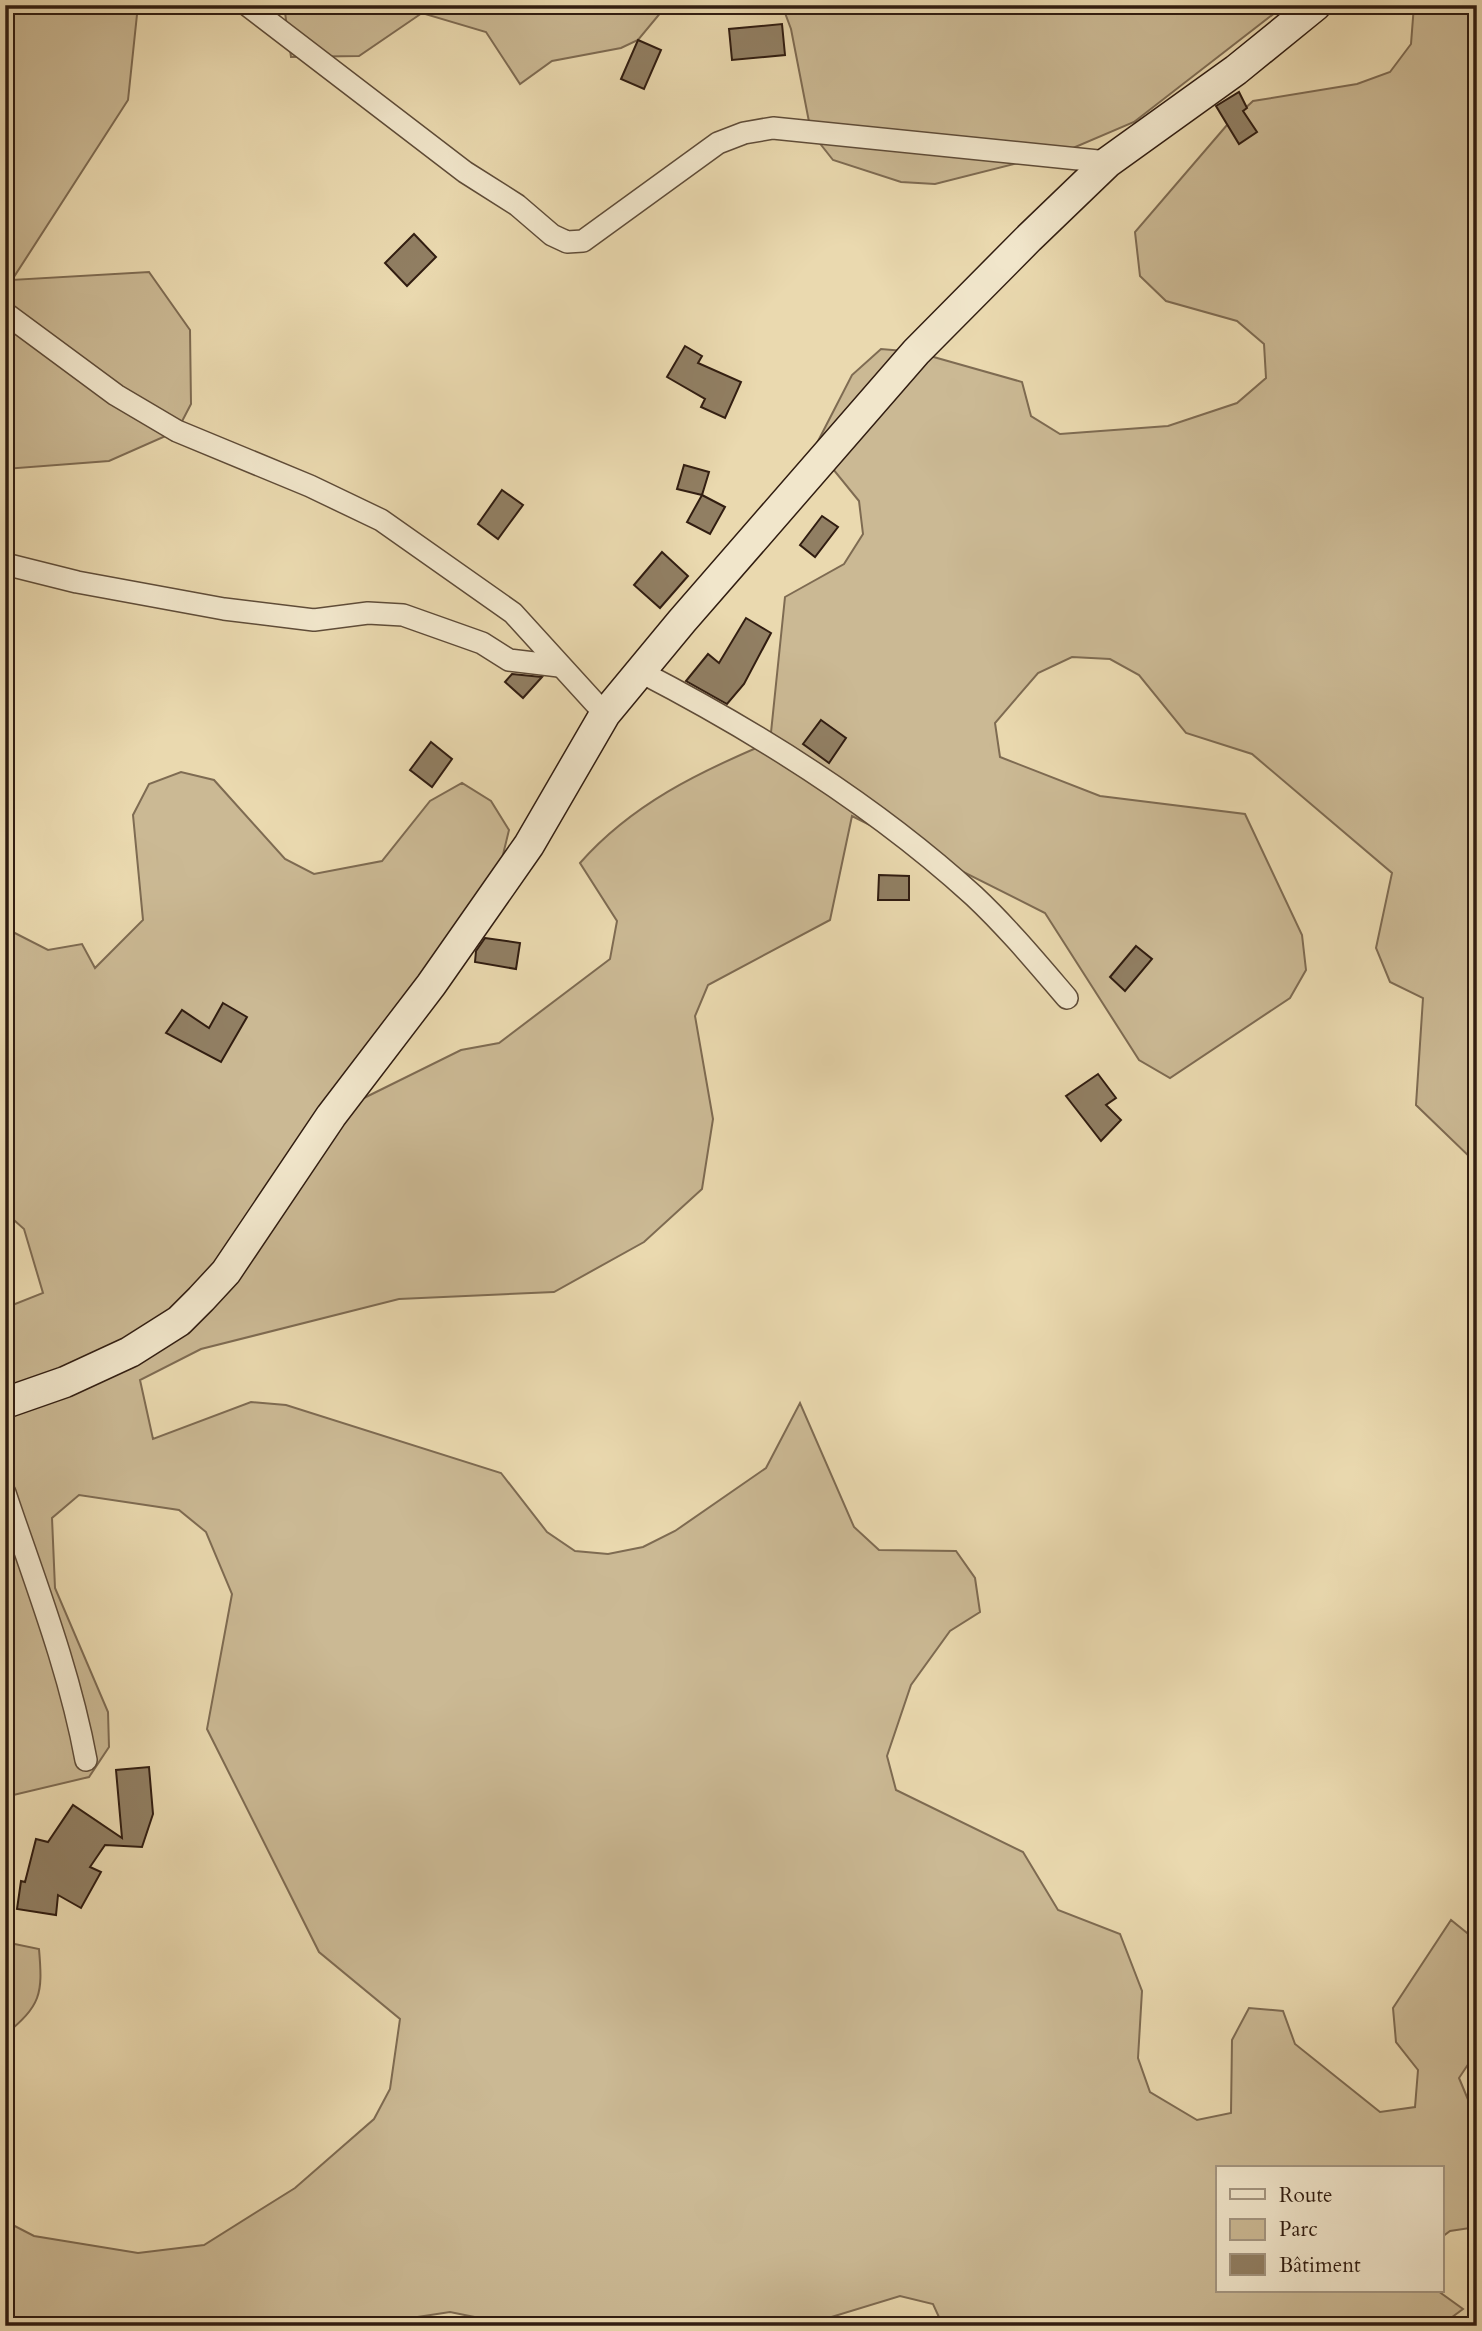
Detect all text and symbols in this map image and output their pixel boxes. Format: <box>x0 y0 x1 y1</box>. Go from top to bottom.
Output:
legend <box>1216 2166 1444 2292</box>
text: Route <box>1279 2181 1333 2210</box>
text: Parc <box>1279 2215 1318 2244</box>
text: Bâtiment <box>1279 2251 1361 2280</box>

